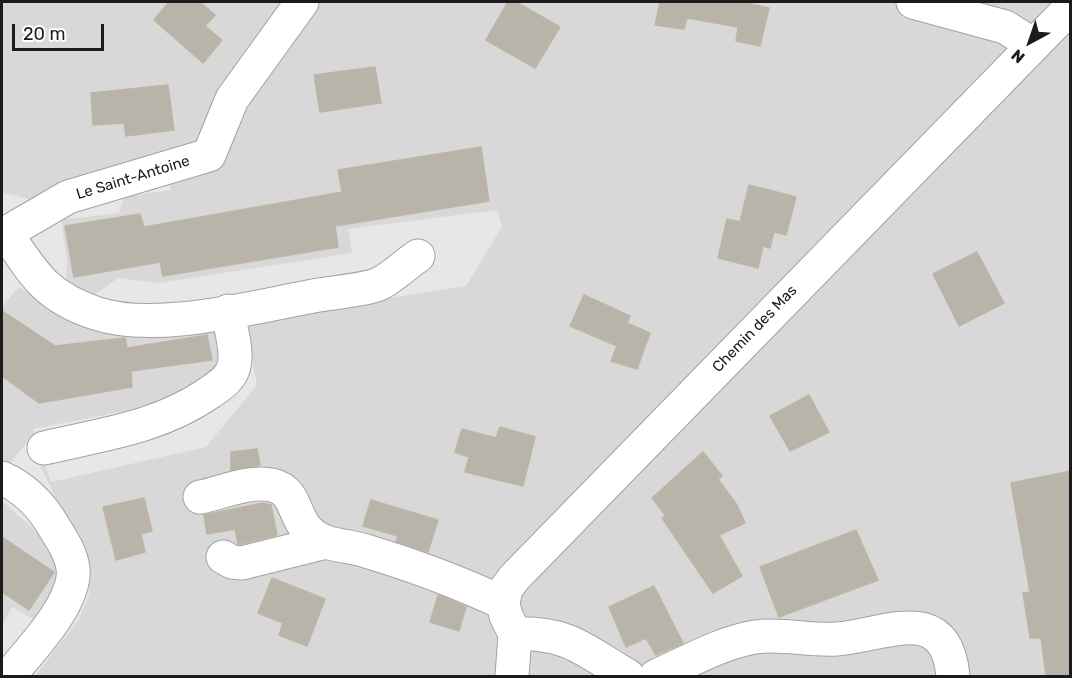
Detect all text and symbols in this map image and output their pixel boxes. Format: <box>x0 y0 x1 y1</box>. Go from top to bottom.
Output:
scale bar <box>15 12 106 50</box>
north arrow <box>1000 12 1060 72</box>
text: 20 m <box>23 23 65 45</box>
text: N <box>1008 45 1029 67</box>
street label: Le Saint-Antoine <box>74 152 192 204</box>
street label: Chemin des Mas <box>709 282 801 376</box>

